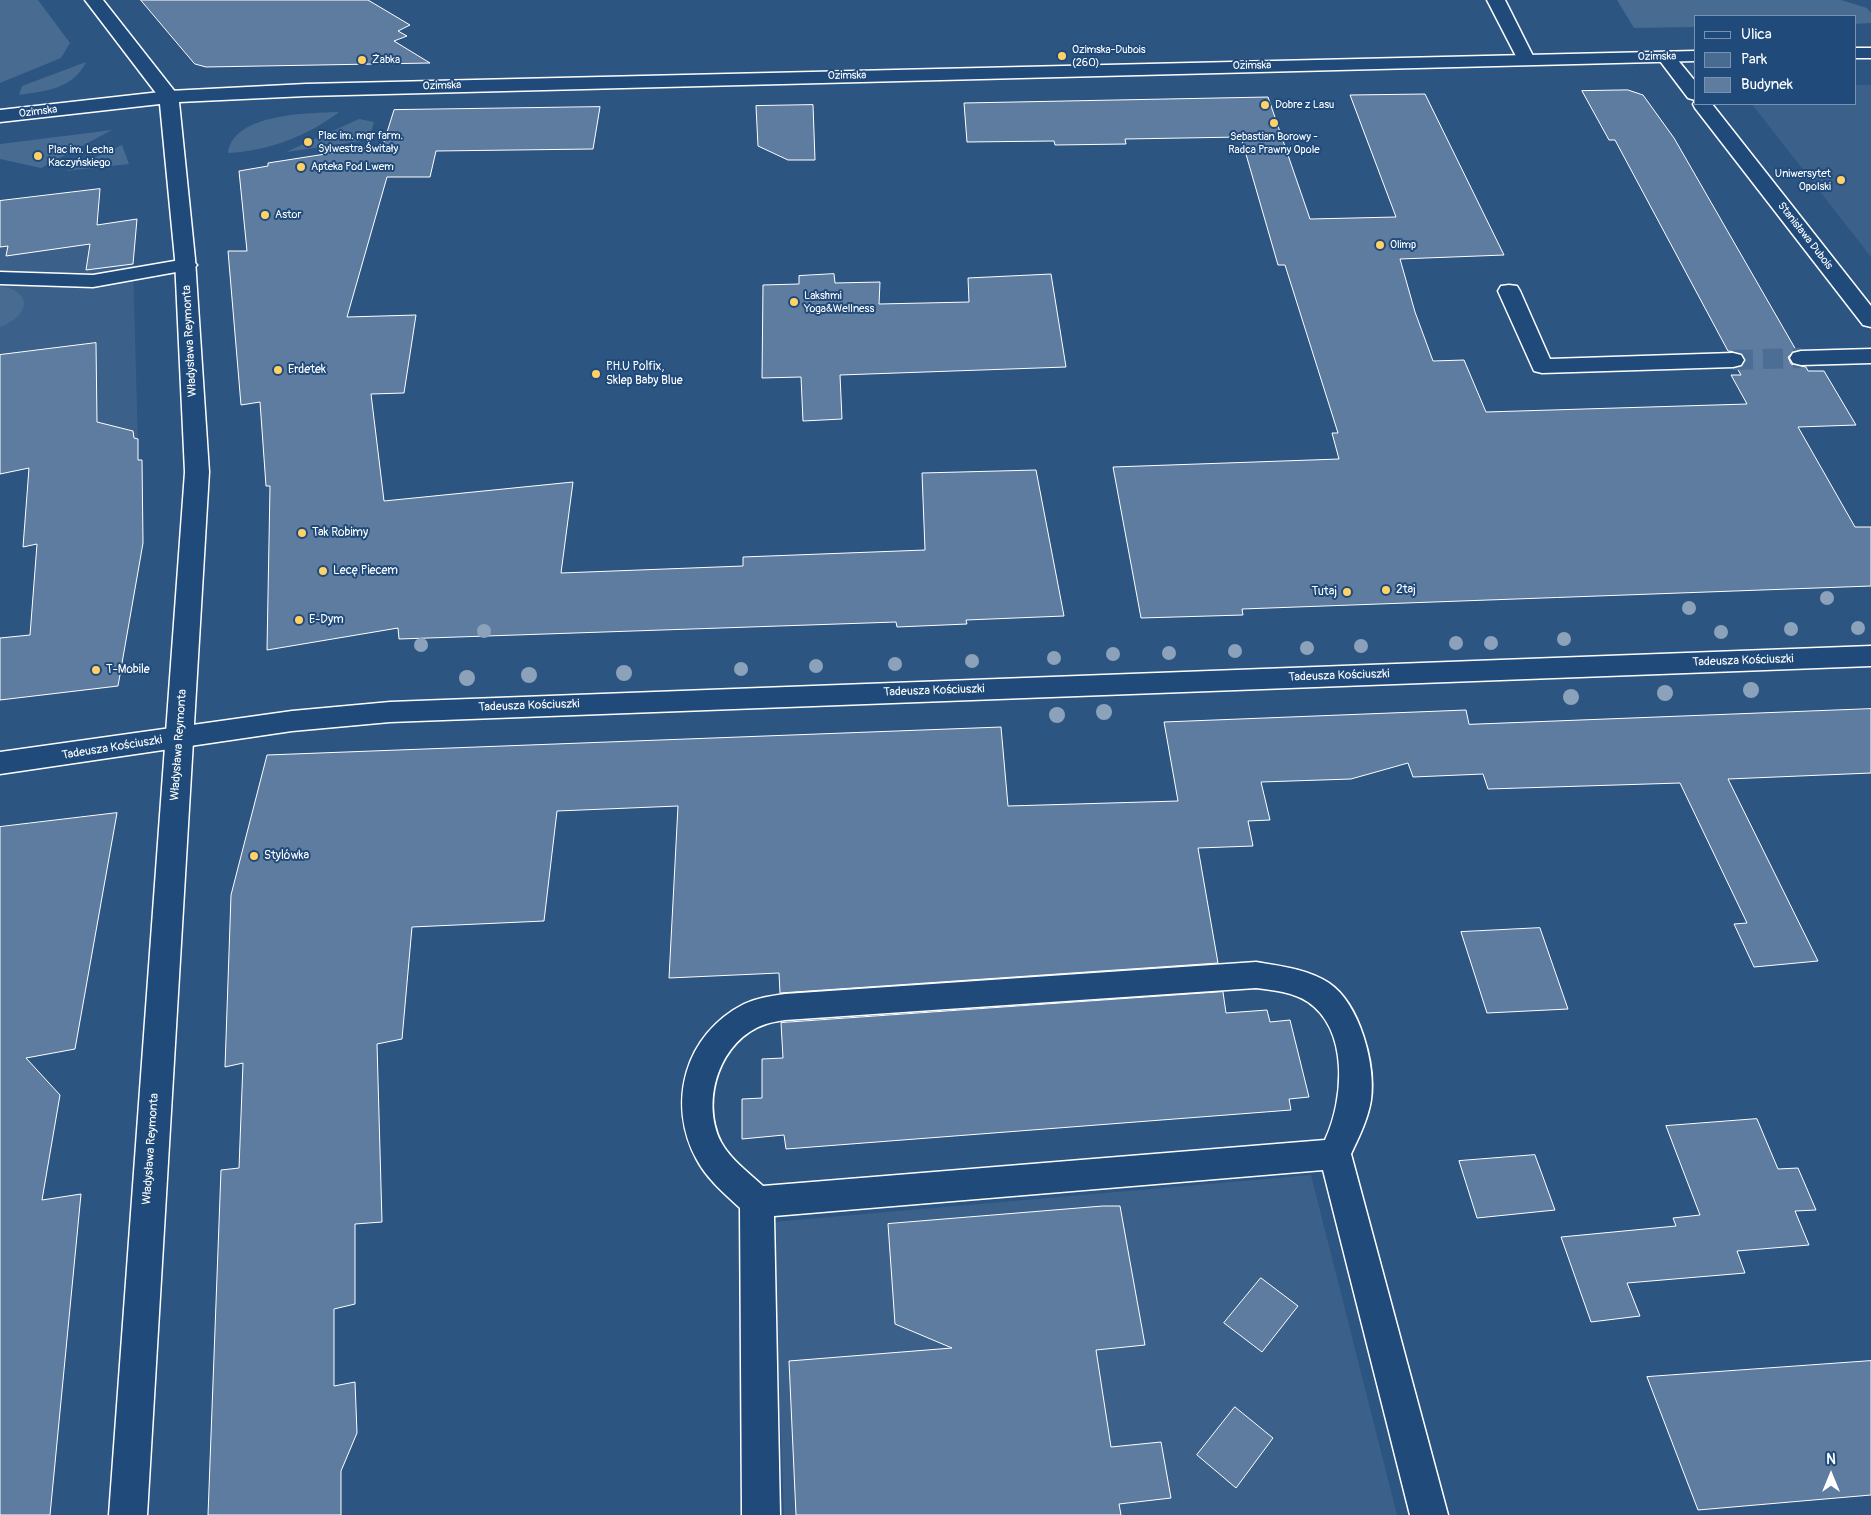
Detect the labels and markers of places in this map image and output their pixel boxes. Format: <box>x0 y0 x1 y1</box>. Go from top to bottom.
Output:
place label: Ozimska-Dubois (260) <box>1072 43 1146 69</box>
marker: Ozimska-Dubois (260) <box>1056 50 1068 62</box>
place label: Żabka <box>372 53 400 67</box>
marker: Żabka <box>356 54 368 66</box>
place label: Dobre z Lasu <box>1275 98 1334 112</box>
marker: Dobre z Lasu <box>1259 99 1271 111</box>
marker: Sebastian Borowy - Radca Prawny Opole <box>1268 117 1280 129</box>
place label: Plac im. mgr farm. Sylwestra Świtały <box>318 129 403 155</box>
place label: Sebastian Borowy - Radca Prawny Opole <box>1228 130 1320 156</box>
marker: Plac im. mgr farm. Sylwestra Świtały <box>302 136 314 148</box>
place label: Plac im. Lecha Kaczyńskiego <box>48 143 114 169</box>
marker: Plac im. Lecha Kaczyńskiego <box>32 150 44 162</box>
place label: Apteka Pod Lwem <box>311 160 394 174</box>
marker: Apteka Pod Lwem <box>295 161 307 173</box>
place label: Uniwersytet Opolski <box>1775 167 1831 193</box>
marker: Uniwersytet Opolski <box>1835 174 1847 186</box>
place label: Astor <box>275 208 301 222</box>
marker: Astor <box>259 209 271 221</box>
place label: Olimp <box>1390 238 1416 252</box>
marker: Olimp <box>1374 239 1386 251</box>
place label: Lakshmi Yoga&Wellness <box>804 289 874 315</box>
marker: Lakshmi Yoga&Wellness <box>788 296 800 308</box>
place label: P.H.U Polfix, Sklep Baby Blue <box>606 360 683 388</box>
place label: Erdetek <box>288 363 326 377</box>
marker: Erdetek <box>272 364 284 376</box>
marker: P.H.U Polfix, Sklep Baby Blue <box>590 368 602 380</box>
place label: Tak Robimy <box>312 526 368 540</box>
marker: Tak Robimy <box>296 527 308 539</box>
place label: Lecę Piecem <box>333 564 398 578</box>
marker: Lecę Piecem <box>317 565 329 577</box>
place label: 2taj <box>1396 583 1416 597</box>
marker: 2taj <box>1380 584 1392 596</box>
place label: Tutaj <box>1311 585 1337 599</box>
marker: Tutaj <box>1341 586 1353 598</box>
place label: E-Dym <box>309 613 344 627</box>
marker: E-Dym <box>293 614 305 626</box>
place label: T-Mobile <box>106 663 150 677</box>
marker: T-Mobile <box>90 664 102 676</box>
place label: Stylówka <box>264 849 309 863</box>
marker: Stylówka <box>248 850 260 862</box>

